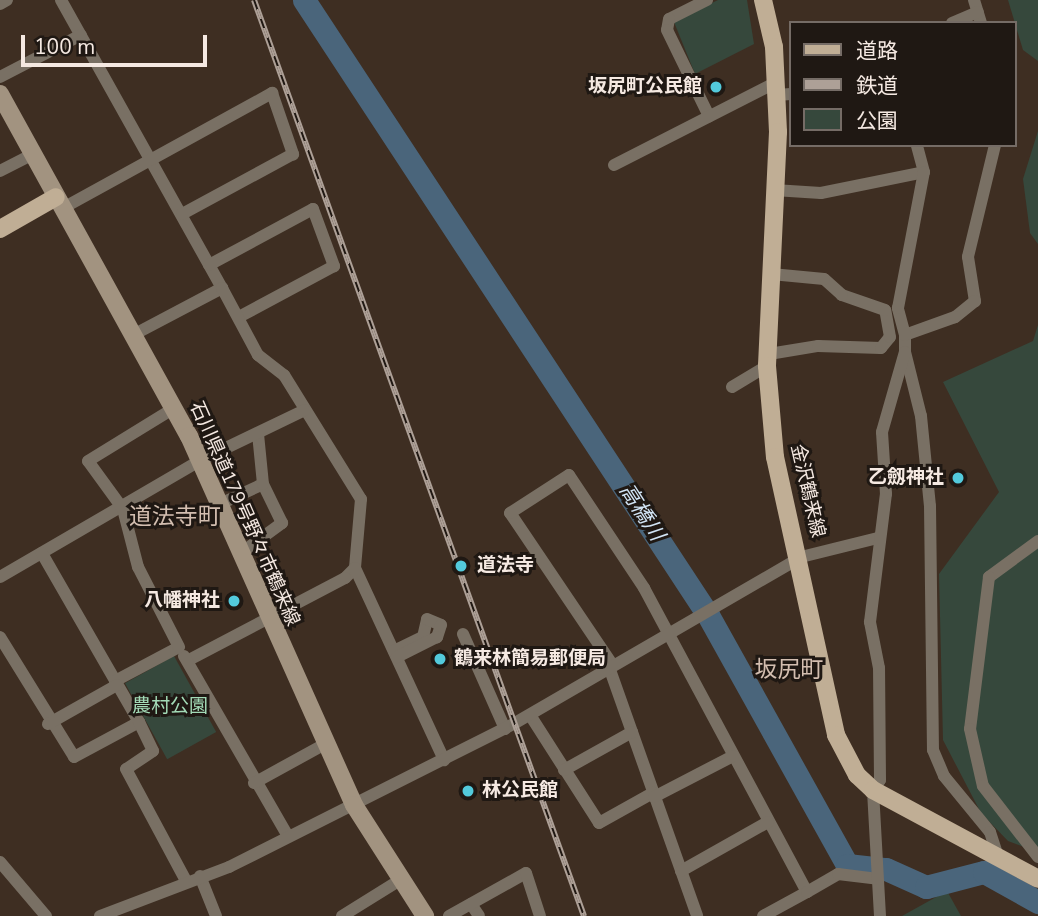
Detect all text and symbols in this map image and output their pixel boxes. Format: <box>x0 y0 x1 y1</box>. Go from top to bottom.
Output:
scale bar <box>24 21 210 65</box>
legend <box>790 21 1017 147</box>
text: 100 m <box>34 33 95 61</box>
text: 道路 <box>856 37 898 65</box>
text: 鉄道 <box>856 72 898 100</box>
place label: 坂尻町公民館 <box>588 76 702 98</box>
marker: 坂尻町公民館 <box>708 79 724 95</box>
text: 公園 <box>856 107 898 135</box>
street label: 石川県道179号野々市鶴来線 <box>184 398 304 630</box>
street label: 金沢鶴来線 <box>785 442 829 540</box>
place label: 乙劔神社 <box>868 467 944 489</box>
marker: 乙劔神社 <box>950 470 966 486</box>
water label: 高橋川 <box>614 479 670 545</box>
district label: 道法寺町 <box>129 503 221 531</box>
place label: 道法寺 <box>477 555 534 577</box>
marker: 道法寺 <box>451 556 471 576</box>
place label: 八幡神社 <box>144 590 220 612</box>
marker: 八幡神社 <box>226 593 242 609</box>
place label: 鶴来林簡易郵便局 <box>454 648 606 670</box>
marker: 鶴来林簡易郵便局 <box>432 651 448 667</box>
district label: 坂尻町 <box>755 656 823 684</box>
park label: 農村公園 <box>132 696 208 718</box>
place label: 林公民館 <box>482 780 558 802</box>
marker: 林公民館 <box>460 783 476 799</box>

